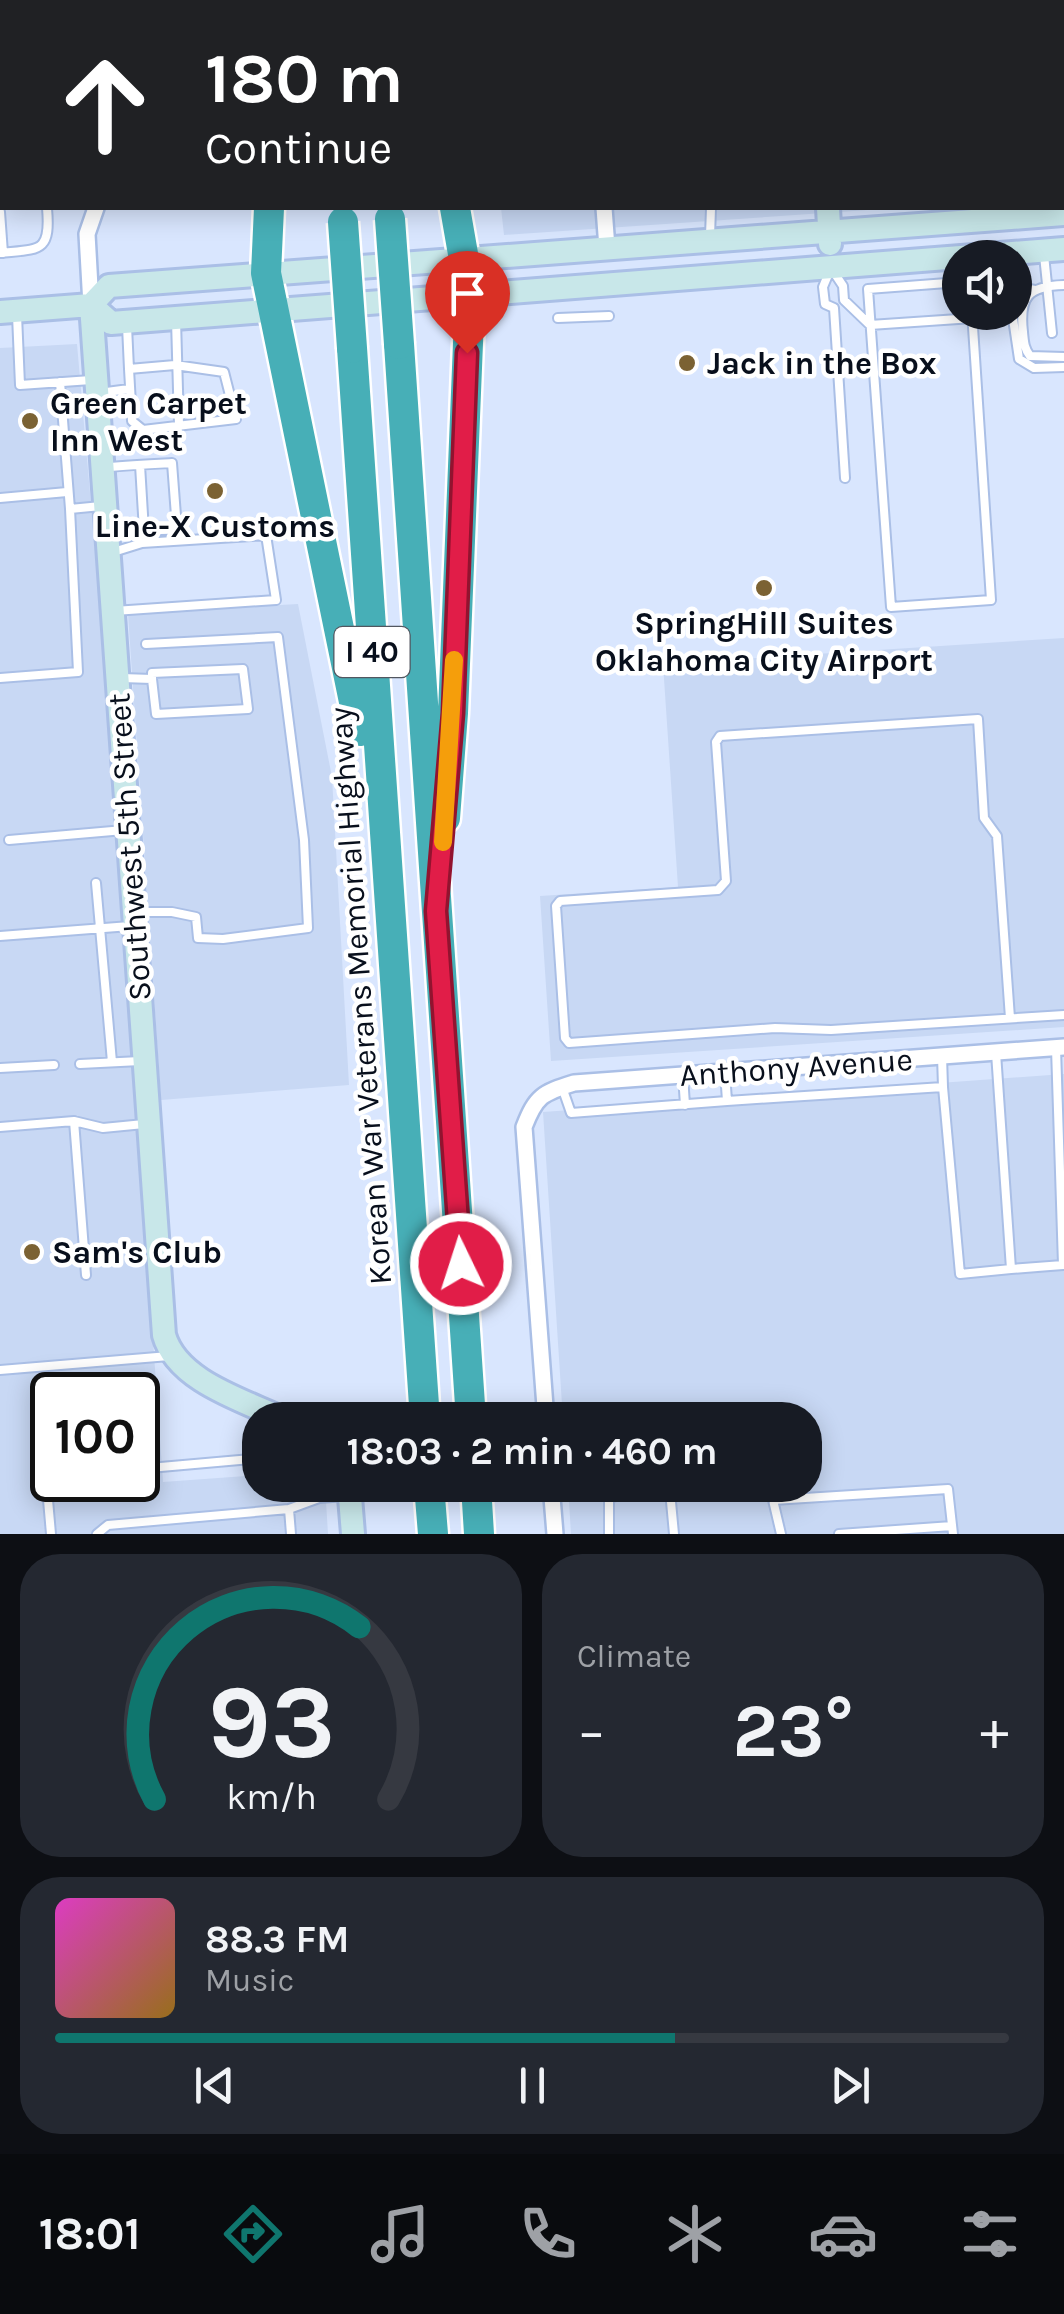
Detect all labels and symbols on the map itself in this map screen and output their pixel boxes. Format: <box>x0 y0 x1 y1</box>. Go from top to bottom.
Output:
pin <box>425 251 510 354</box>
place label: Jack in the Box <box>707 345 937 382</box>
marker: Jack in the Box <box>676 352 698 374</box>
place label: Green Carpet Inn West <box>50 385 247 459</box>
marker: Green Carpet Inn West <box>19 410 41 432</box>
marker: Line-X Customs <box>204 480 226 502</box>
place label: Line-X Customs <box>95 508 335 545</box>
marker: SpringHill Suites Oklahoma City Airport <box>753 577 775 599</box>
place label: SpringHill Suites Oklahoma City Airport <box>595 605 933 679</box>
road number: I 40 <box>334 627 410 677</box>
street label: Southwest 5th Street <box>100 692 159 1002</box>
street label: Korean War Veterans Memorial Highway <box>322 706 399 1286</box>
street label: Anthony Avenue <box>678 1041 914 1094</box>
position arrow <box>409 1212 513 1316</box>
place label: Sam's Club <box>52 1234 222 1271</box>
marker: Sam's Club <box>21 1241 43 1263</box>
speed limit sign: 100 <box>30 1372 160 1502</box>

